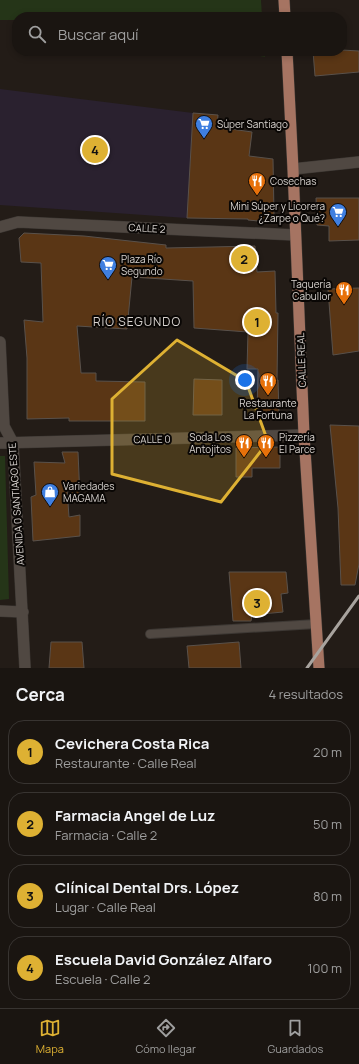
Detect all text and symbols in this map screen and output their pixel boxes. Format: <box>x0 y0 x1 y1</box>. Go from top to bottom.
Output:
search box <box>12 12 347 56</box>
icon: search <box>26 23 48 45</box>
text: Buscar aquí <box>58 24 139 45</box>
supermarket icon: Súper Santiago <box>194 114 214 139</box>
place label: Súper Santiago <box>217 117 288 131</box>
pin: 4 <box>82 135 108 165</box>
restaurant icon: Cosechas <box>247 171 267 196</box>
place label: Cosechas <box>270 174 316 188</box>
place label: Mini Súper y Licorera ¿Zarpe o Qué? <box>230 199 325 225</box>
supermarket icon: Mini Súper y Licorera ¿Zarpe o Qué? <box>328 202 348 227</box>
street label: CALLE 2 <box>128 220 166 236</box>
pin: 2 <box>231 244 257 274</box>
place label: Plaza Río Segundo <box>121 252 163 278</box>
supermarket icon: Plaza Río Segundo <box>98 255 118 280</box>
place label: Taquería Cabullor <box>291 277 331 303</box>
restaurant icon: Taquería Cabullor <box>334 280 354 305</box>
pin: 1 <box>244 307 270 337</box>
district label: RÍO SEGUNDO <box>93 313 181 330</box>
street label: CALLE REAL <box>293 332 309 388</box>
your location <box>235 370 255 390</box>
restaurant icon: Restaurante La Fortuna <box>258 371 278 396</box>
place label: Restaurante La Fortuna <box>239 396 297 422</box>
place label: Soda Los Antojitos <box>189 430 231 456</box>
place label: Pizzería El Parce <box>279 430 315 456</box>
street label: CALLE 0 <box>133 432 171 446</box>
restaurant icon: Soda Los Antojitos <box>234 433 254 458</box>
restaurant icon: Pizzería El Parce <box>256 433 276 458</box>
street label: AVENIDA 0 SANTIAGO ESTE <box>5 442 27 566</box>
place label: Variedades MAGAMA <box>63 479 114 505</box>
shop icon: Variedades MAGAMA <box>40 482 60 507</box>
pin: 3 <box>244 588 270 618</box>
text: Cerca <box>16 683 65 706</box>
text: 4 resultados <box>268 685 343 703</box>
text: Cevichera Costa Rica <box>55 733 209 754</box>
text: 1 <box>27 743 33 761</box>
text: 20 m <box>313 743 342 761</box>
text: Restaurante · Calle Real <box>55 754 197 772</box>
text: Farmacia Angel de Luz <box>55 805 215 826</box>
text: 2 <box>26 815 34 833</box>
text: 50 m <box>313 815 342 833</box>
text: Farmacia · Calle 2 <box>55 826 157 844</box>
text: Clínical Dental Drs. López <box>55 877 239 898</box>
text: 3 <box>26 887 34 905</box>
text: 80 m <box>313 887 342 905</box>
text: Lugar · Calle Real <box>55 898 156 916</box>
text: Escuela David González Alfaro <box>55 949 272 970</box>
text: 4 <box>26 959 34 977</box>
text: 100 m <box>307 959 342 977</box>
text: Escuela · Calle 2 <box>55 970 150 988</box>
tab: Mapa <box>36 1017 64 1056</box>
tab: Cómo llegar <box>135 1017 196 1056</box>
tab: Guardados <box>268 1017 323 1056</box>

